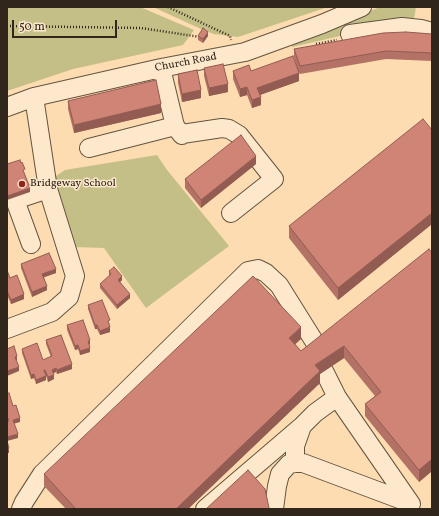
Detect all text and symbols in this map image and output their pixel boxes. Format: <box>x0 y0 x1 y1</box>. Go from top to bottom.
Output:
scale bar <box>14 12 119 38</box>
text: 50 m <box>19 19 45 35</box>
street label: Church Road <box>154 51 218 75</box>
place label: Bridgeway School <box>30 177 116 191</box>
marker: Bridgeway School <box>17 179 27 189</box>

